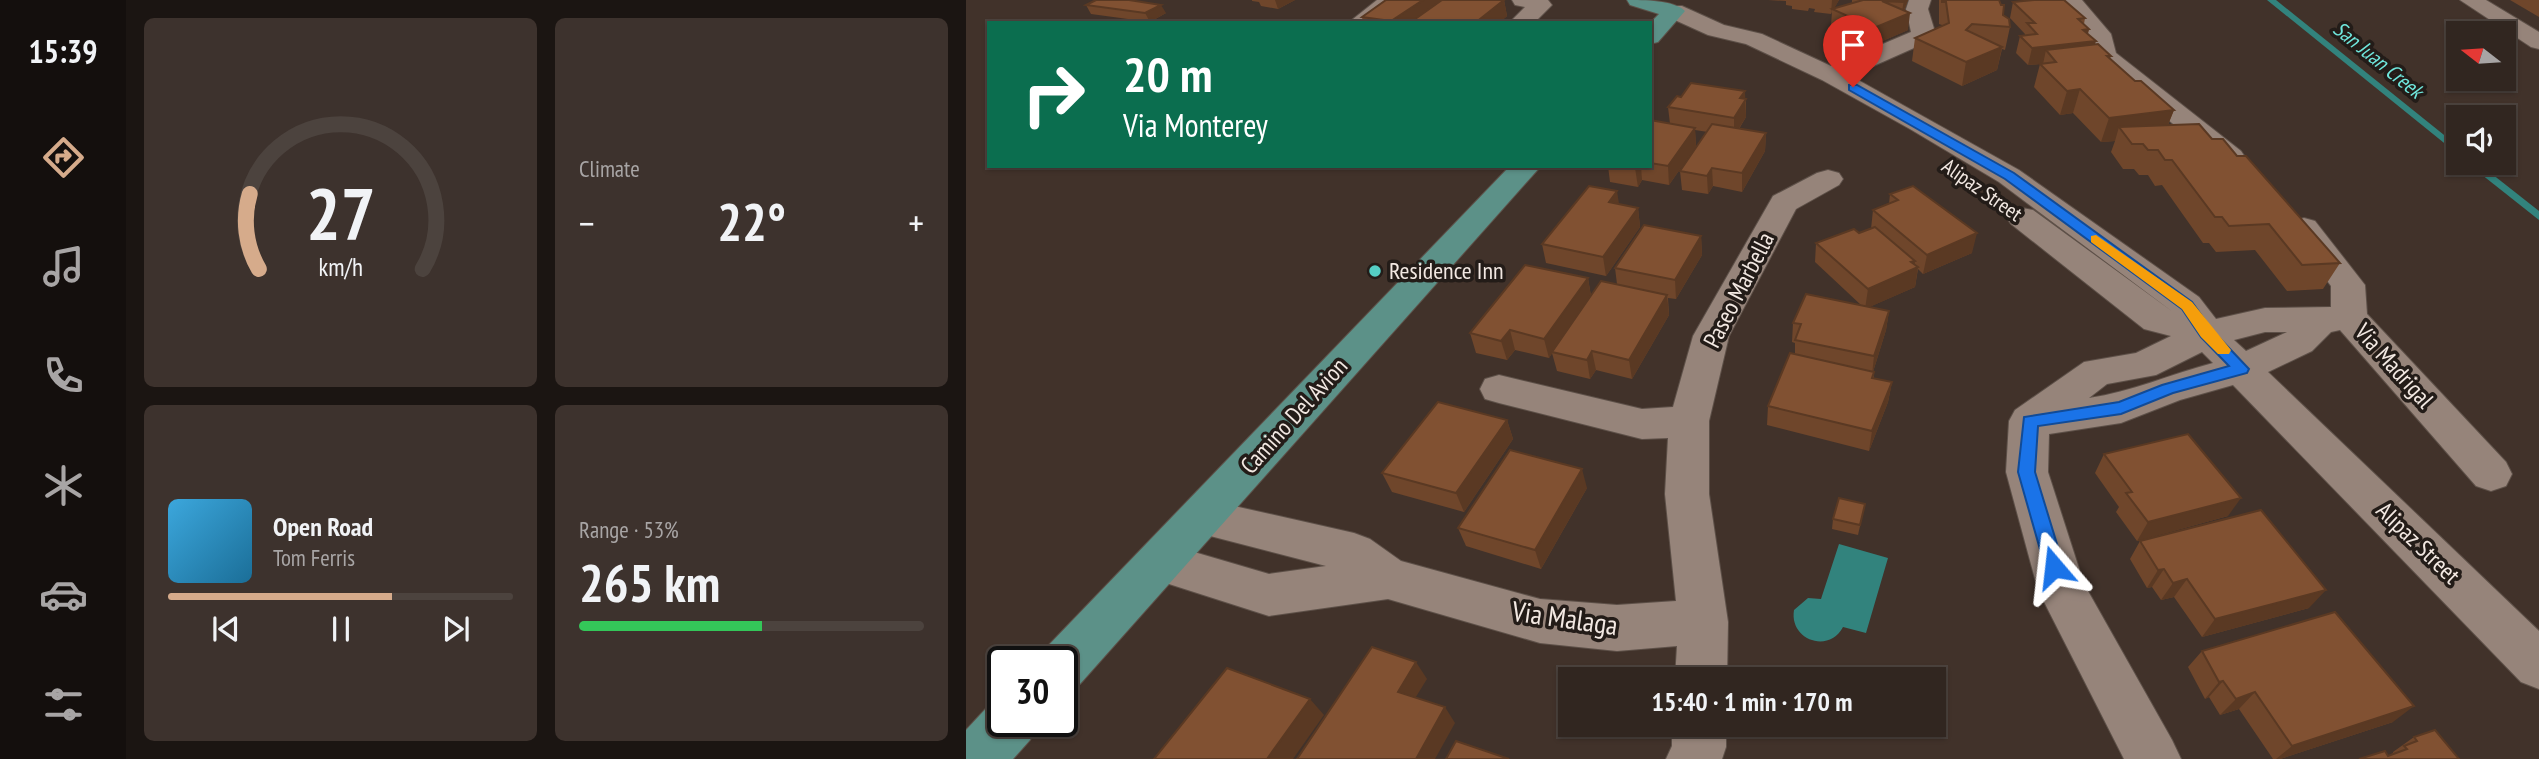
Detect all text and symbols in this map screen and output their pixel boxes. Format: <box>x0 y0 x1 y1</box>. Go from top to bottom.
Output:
pin <box>1823 15 1883 87</box>
water label: San Juan Creek <box>2328 15 2431 106</box>
north arrow <box>2446 21 2516 91</box>
map controls <box>2446 21 2516 175</box>
icon: arrive <box>1834 26 1872 64</box>
text: 15:39 <box>28 30 98 72</box>
text: 20 m <box>1123 42 1212 106</box>
icon: right <box>1008 49 1099 140</box>
text: Via Monterey <box>1123 104 1268 146</box>
button: sound <box>2446 105 2516 175</box>
icon: directions <box>39 133 88 182</box>
street label: Alipaz Street <box>1937 152 2028 227</box>
text: Climate <box>579 154 640 183</box>
text: 27 <box>306 165 375 259</box>
text: 22° <box>717 188 786 255</box>
text: − <box>579 198 595 247</box>
text: + <box>908 198 924 247</box>
street label: Paseo Marbella <box>1696 227 1781 353</box>
icon: music <box>39 242 88 291</box>
text: km/h <box>318 250 363 282</box>
place label: Residence Inn <box>1389 255 1503 286</box>
marker: Residence Inn <box>1367 263 1383 279</box>
street label: Via Madrigal <box>2348 316 2441 415</box>
icon: phone <box>39 351 88 400</box>
street label: Camino Del Avion <box>1233 351 1354 480</box>
icon: climate <box>39 461 88 510</box>
street label: Alipaz Street <box>2370 495 2467 591</box>
text: Open Road <box>273 510 373 543</box>
text: Range · 53% <box>579 515 679 544</box>
position arrow <box>2017 530 2091 604</box>
text: Tom Ferris <box>273 543 355 572</box>
text: 265 km <box>579 549 720 616</box>
icon: car <box>39 570 88 619</box>
street label: Via Malaga <box>1509 592 1620 643</box>
icon: previous <box>207 610 245 648</box>
icon: pause <box>322 610 360 648</box>
icon: next <box>437 610 475 648</box>
speed limit sign: 30 <box>987 646 1078 737</box>
icon: filters <box>39 680 88 729</box>
text: 15:40 · 1 min · 170 m <box>1652 685 1852 718</box>

